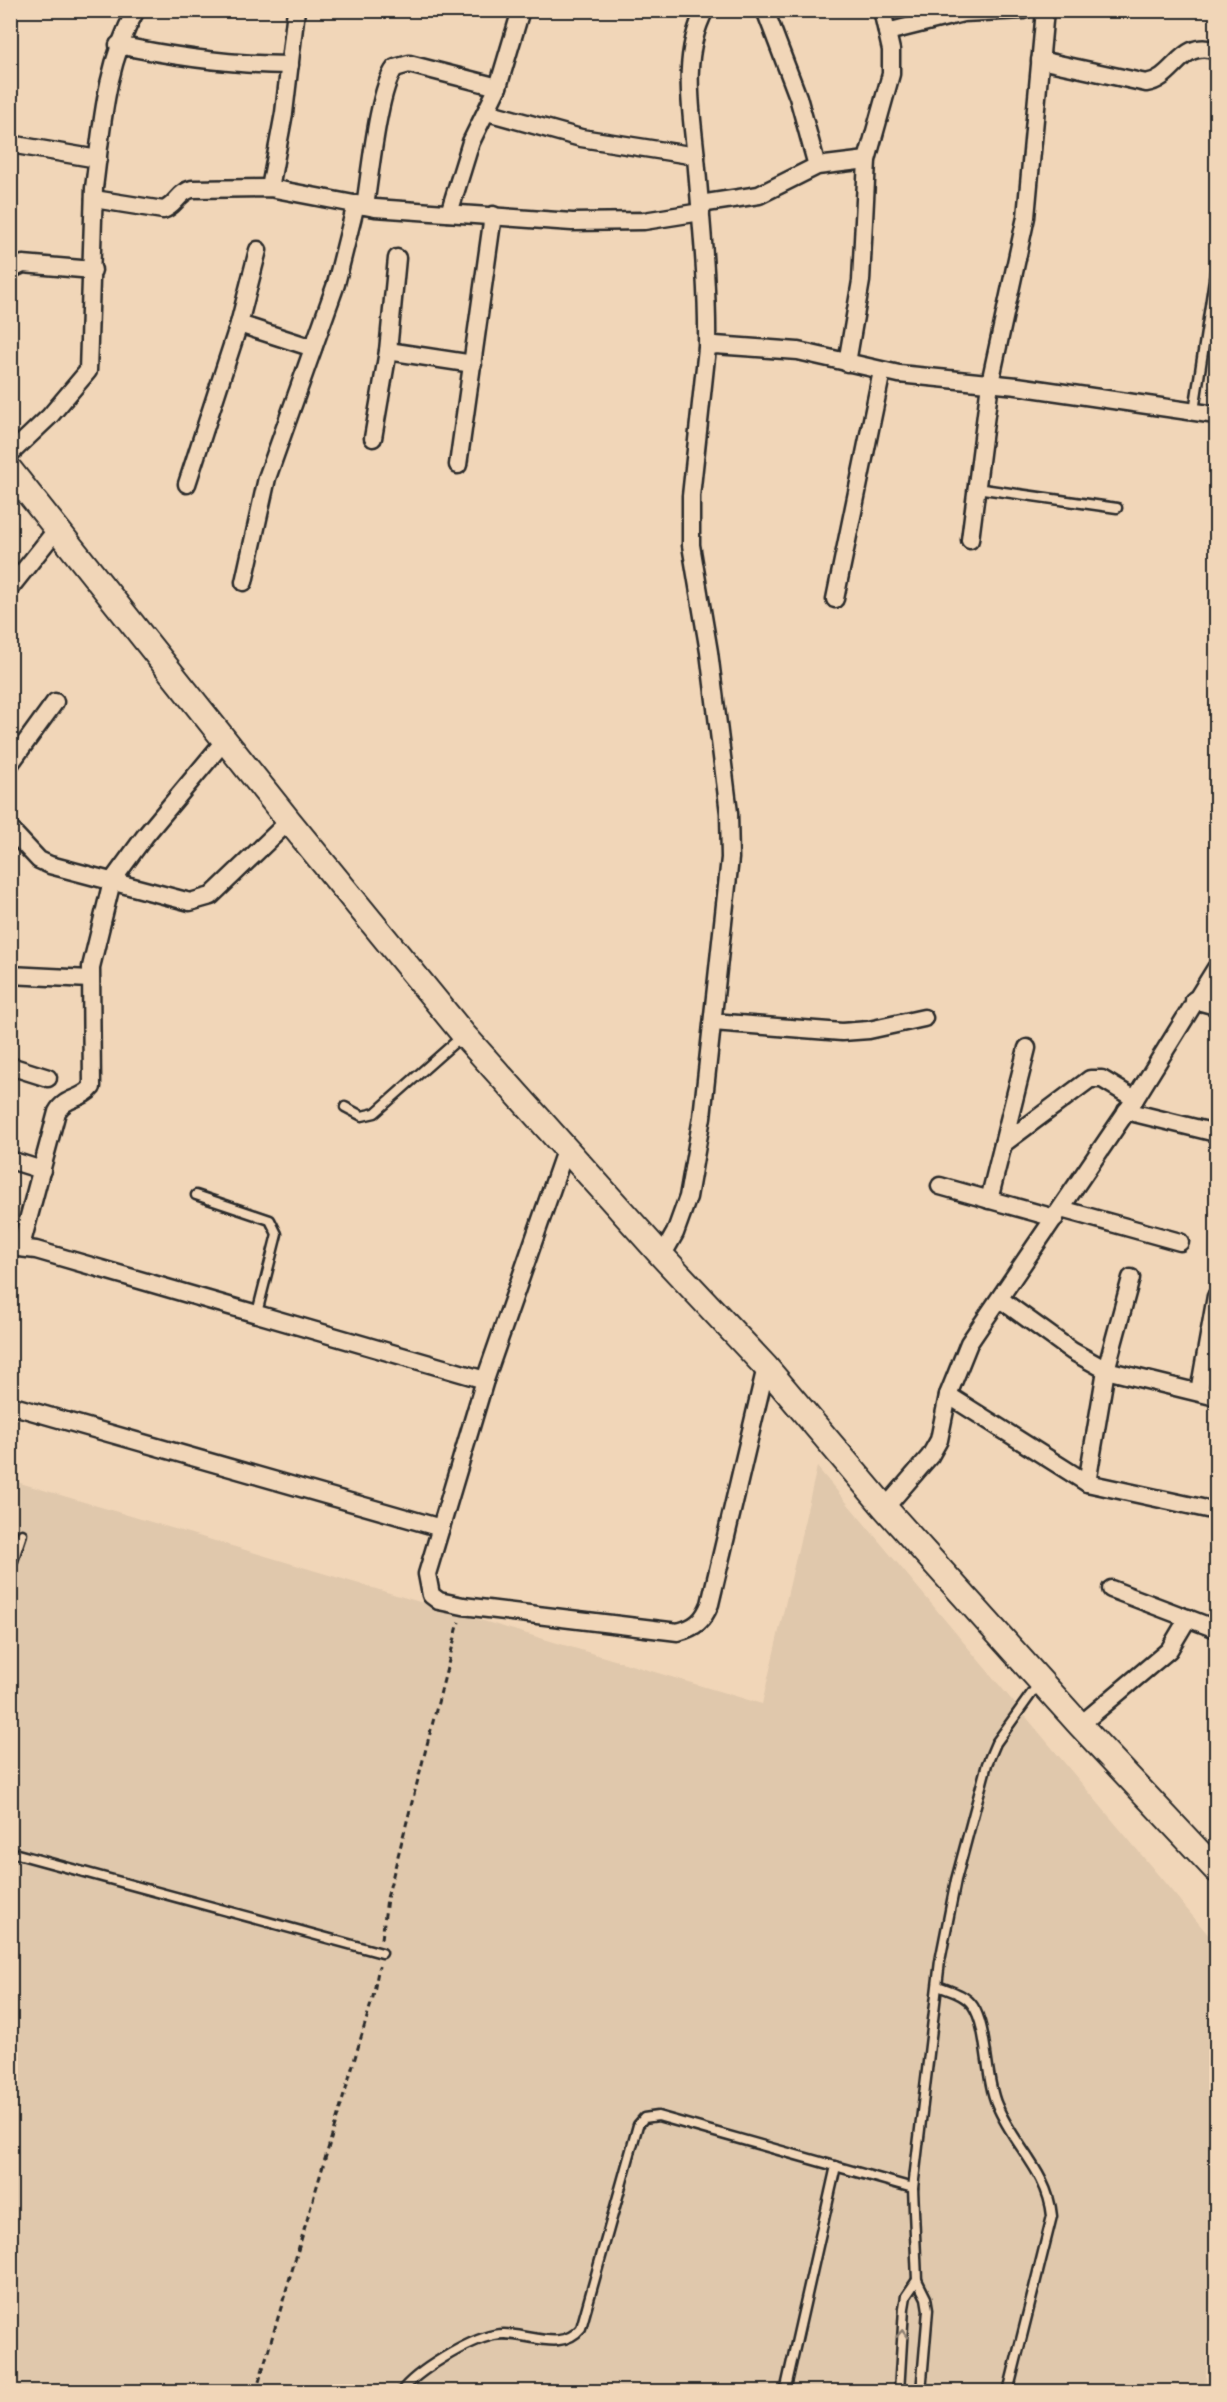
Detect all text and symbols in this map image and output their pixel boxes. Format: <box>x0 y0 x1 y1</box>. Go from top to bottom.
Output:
one-way arrow <box>896 2330 909 2339</box>

